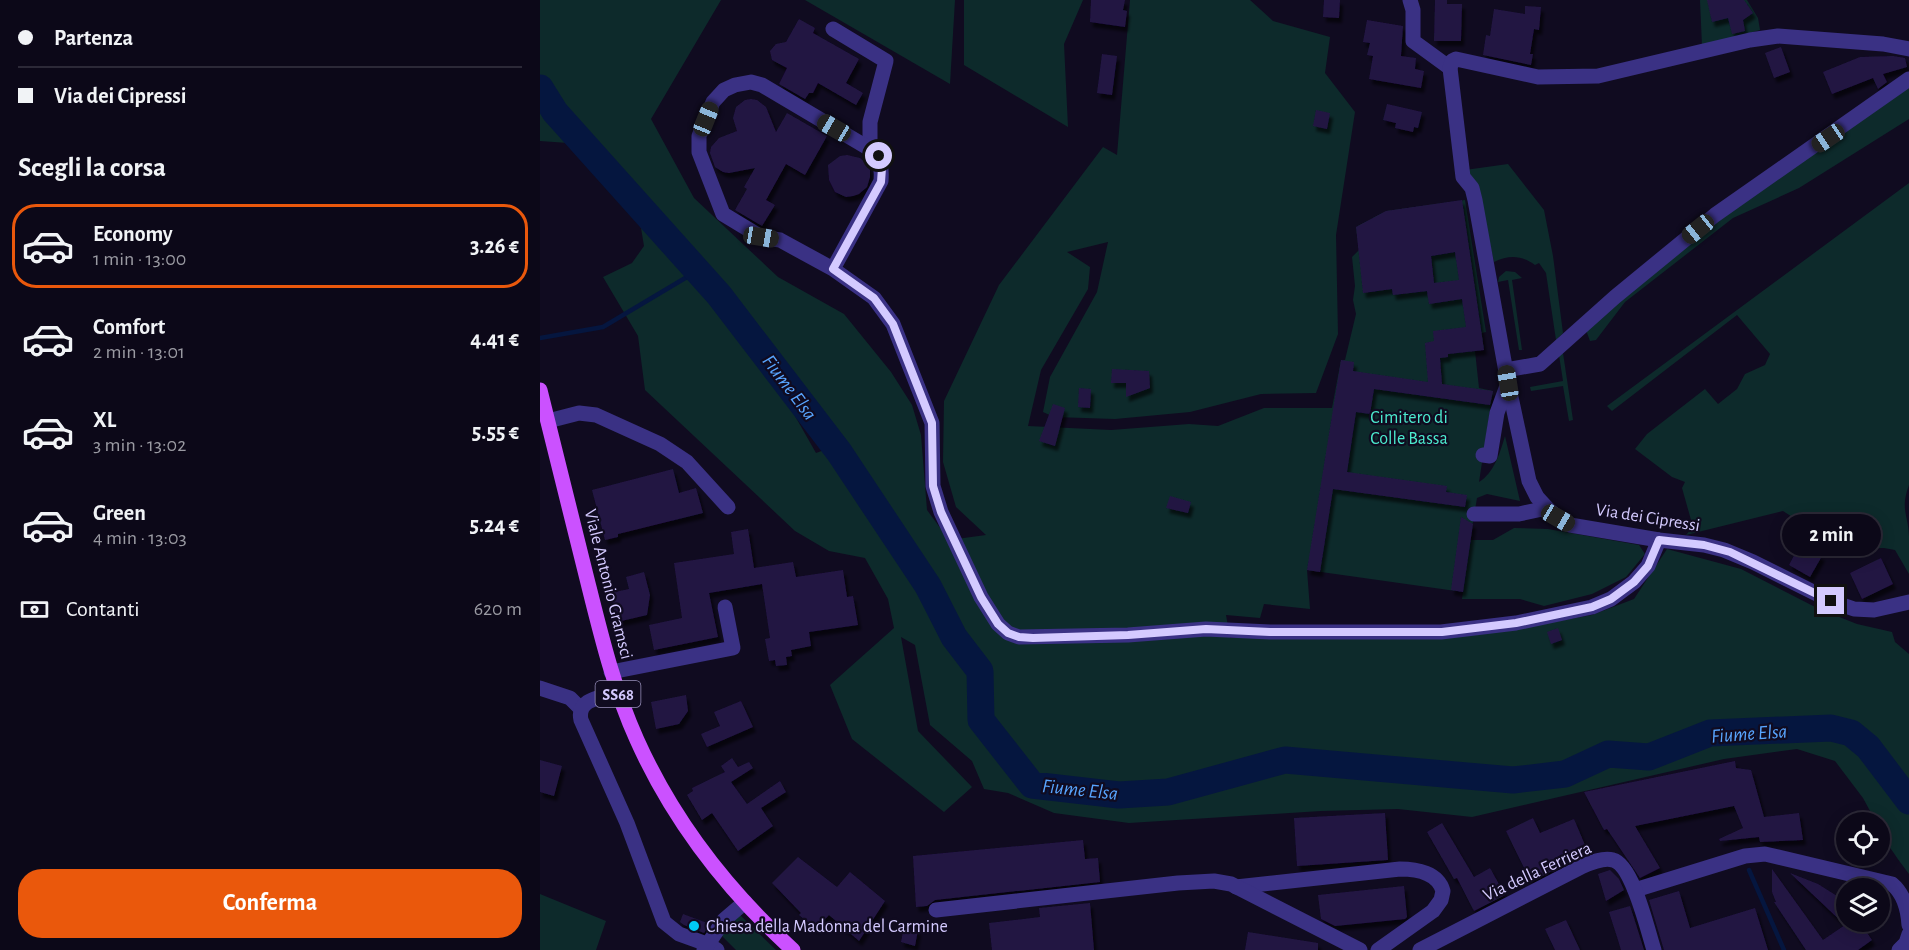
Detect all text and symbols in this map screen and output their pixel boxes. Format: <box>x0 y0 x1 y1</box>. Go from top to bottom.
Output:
text: Partenza <box>54 27 133 49</box>
text: Via dei Cipressi <box>54 85 187 107</box>
car <box>691 99 721 139</box>
car <box>814 111 854 145</box>
car <box>1808 120 1848 156</box>
route start <box>865 142 892 169</box>
text: Scegli la corsa <box>18 154 166 181</box>
car <box>1678 211 1718 247</box>
icon: car <box>21 219 75 273</box>
text: Economy <box>93 223 173 245</box>
car <box>742 225 780 249</box>
text: 3.26 € <box>470 235 519 257</box>
text: 1 min · 13:00 <box>93 249 186 269</box>
icon: car <box>21 312 75 366</box>
text: Comfort <box>93 316 165 338</box>
text: 4.41 € <box>470 328 519 350</box>
text: 2 min · 13:01 <box>93 342 185 362</box>
water label: Fiume Elsa <box>758 351 820 424</box>
car <box>1496 364 1520 402</box>
icon: car <box>21 405 75 459</box>
text: XL <box>93 409 116 431</box>
park label: Cimitero di Colle Bassa <box>1370 409 1448 448</box>
text: 5.55 € <box>472 421 519 443</box>
text: 3 min · 13:02 <box>93 435 186 455</box>
icon: car <box>21 498 75 552</box>
car <box>1538 501 1578 535</box>
street label: Via dei Cipressi <box>1594 501 1701 535</box>
text: Green <box>93 502 146 524</box>
street label: Viale Antonio Gramsci <box>581 507 635 661</box>
text: 5.24 € <box>469 514 519 536</box>
callout: 2 min <box>1782 514 1880 556</box>
text: 2 min <box>1809 525 1854 545</box>
text: 4 min · 13:03 <box>93 528 187 548</box>
route end <box>1817 587 1844 614</box>
icon: cash <box>18 593 51 626</box>
text: Contanti <box>66 598 140 620</box>
text: 620 m <box>474 599 522 619</box>
road number: SS68 <box>596 681 640 707</box>
water label: Fiume Elsa <box>1710 721 1788 747</box>
water label: Fiume Elsa <box>1041 776 1119 804</box>
map controls <box>1836 812 1890 932</box>
button: locate <box>1836 812 1890 866</box>
street label: Via della Ferriera <box>1480 839 1594 905</box>
button: Conferma <box>18 869 522 938</box>
button: layers <box>1836 878 1890 932</box>
place label: Chiesa della Madonna del Carmine <box>706 918 948 936</box>
marker: Chiesa della Madonna del Carmine <box>687 919 701 933</box>

